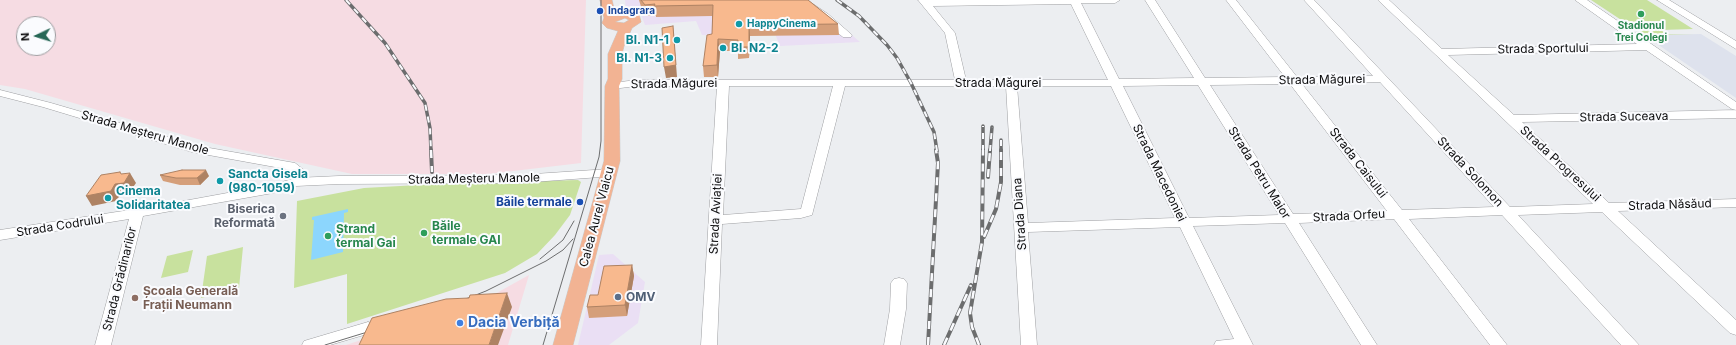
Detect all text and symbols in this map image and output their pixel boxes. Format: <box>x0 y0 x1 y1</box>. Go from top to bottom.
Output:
place label: Indagrara <box>608 5 655 17</box>
marker: Indagrara <box>595 6 605 16</box>
marker: Stadionul Trei Colegi <box>1636 9 1646 19</box>
north arrow <box>16 16 56 56</box>
place label: HappyCinema <box>747 18 816 30</box>
marker: HappyCinema <box>734 19 744 29</box>
place label: Stadionul Trei Colegi <box>1615 20 1667 44</box>
text: N <box>18 32 32 41</box>
place label: Bl. N1-1 <box>626 33 669 47</box>
marker: Bl. N1-1 <box>672 35 682 45</box>
place label: Bl. N2-2 <box>731 41 779 55</box>
street label: Strada Sportului <box>1497 41 1589 57</box>
marker: Bl. N2-2 <box>718 43 728 53</box>
place label: Bl. N1-3 <box>616 51 662 65</box>
marker: Bl. N1-3 <box>665 53 675 63</box>
street label: Strada Măgurei <box>1279 72 1365 88</box>
street label: Strada Măgurei <box>631 76 717 92</box>
street label: Strada Măgurei <box>955 76 1041 90</box>
street label: Strada Meșteru Manole <box>80 108 210 158</box>
street label: Strada Suceava <box>1579 109 1669 125</box>
street label: Strada Macedoniei <box>1129 122 1189 224</box>
street label: Strada Progresului <box>1517 123 1603 205</box>
street label: Strada Petru Maior <box>1225 124 1293 222</box>
street label: Strada Caisului <box>1326 125 1390 201</box>
street label: Strada Solomon <box>1434 134 1506 210</box>
street label: Calea Aurel Vlaicu <box>577 165 617 269</box>
place label: Sancta Gisela (980-1059) <box>228 167 308 195</box>
street label: Strada Meșteru Manole <box>408 171 540 187</box>
street label: Strada Aviației <box>707 173 725 255</box>
marker: Sancta Gisela (980-1059) <box>215 176 225 186</box>
street label: Strada Diana <box>1010 177 1030 251</box>
place label: Cinema Solidaritatea <box>116 184 190 212</box>
marker: Cinema Solidaritatea <box>103 193 113 203</box>
place label: Băile termale <box>496 195 572 209</box>
street label: Strada Năsăud <box>1628 196 1712 214</box>
marker: Băile termale <box>575 197 585 207</box>
place label: Biserica Reformată <box>214 202 275 230</box>
street label: Strada Orfeu <box>1312 207 1386 225</box>
marker: Biserica Reformată <box>278 211 288 221</box>
street label: Strada Codrului <box>15 212 105 240</box>
place label: Băile termale GAI <box>432 219 501 247</box>
place label: Ștrand termal Gai <box>336 222 396 250</box>
street label: Strada Grădinarilor <box>100 225 140 333</box>
marker: Băile termale GAI <box>419 228 429 238</box>
marker: Ștrand termal Gai <box>323 231 333 241</box>
place label: Școala Generală Frații Neumann <box>143 284 238 312</box>
place label: OMV <box>626 290 655 304</box>
marker: OMV <box>613 292 623 302</box>
marker: Școala Generală Frații Neumann <box>130 293 140 303</box>
place label: Dacia Verbiță <box>468 315 560 331</box>
marker: Dacia Verbiță <box>455 318 465 328</box>

